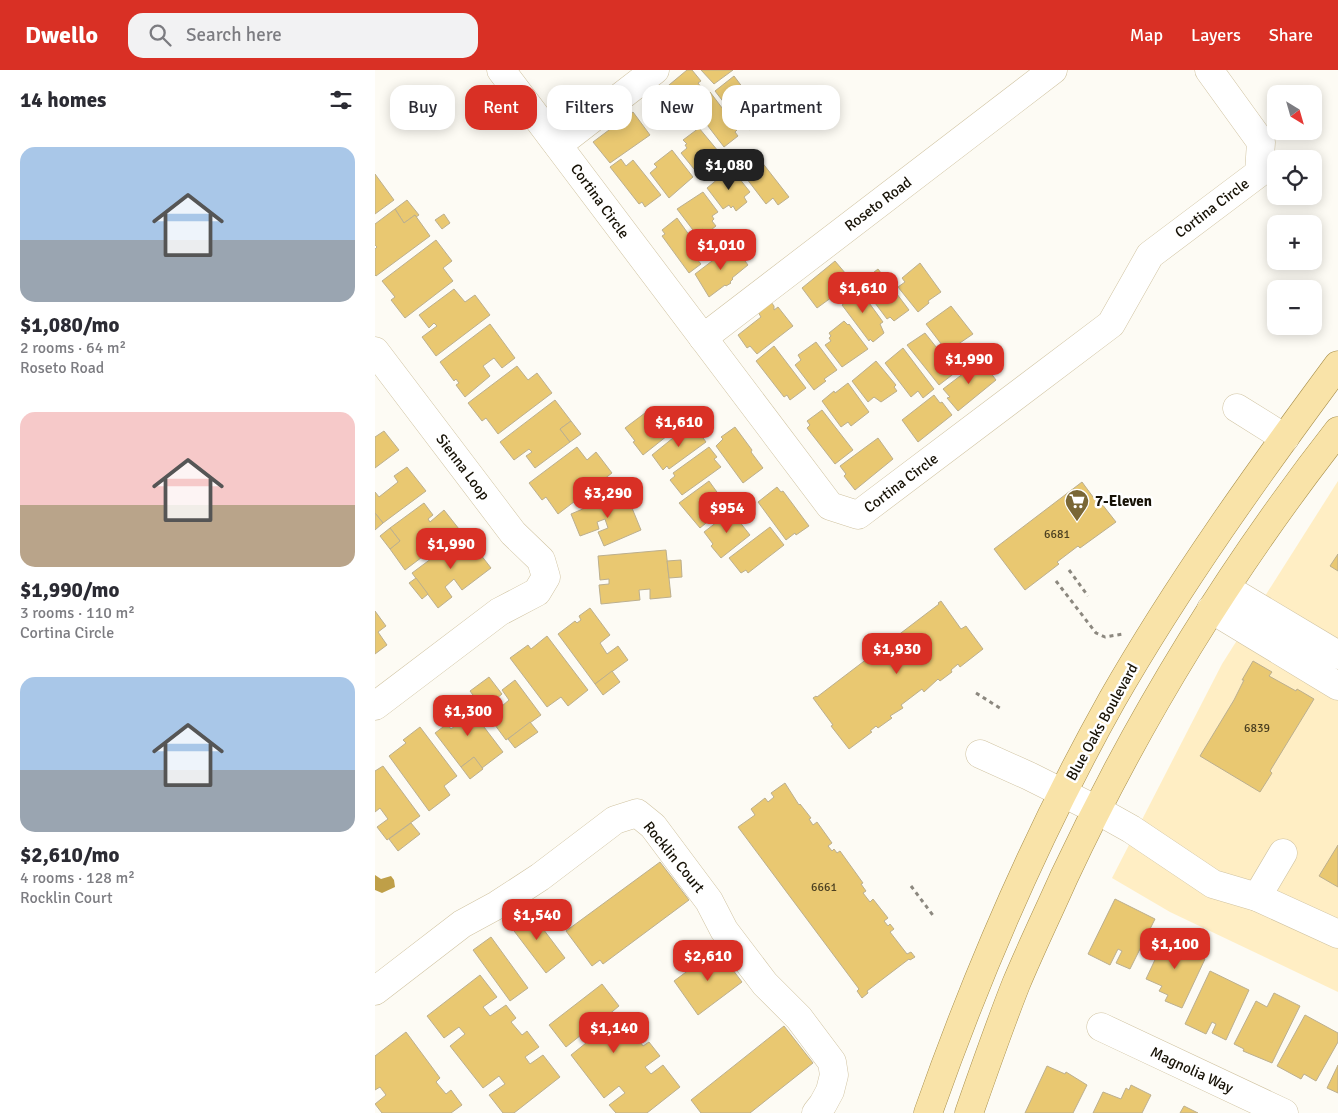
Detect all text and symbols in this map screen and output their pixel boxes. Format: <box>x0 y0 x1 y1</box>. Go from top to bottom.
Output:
search box <box>128 13 478 58</box>
text: Dwello <box>25 20 98 50</box>
icon: search <box>146 21 174 49</box>
text: Search here <box>186 23 282 47</box>
text: Map <box>1130 24 1163 46</box>
text: Layers <box>1191 24 1241 46</box>
text: Share <box>1269 24 1313 46</box>
chip: Buy <box>390 85 455 130</box>
chip: Rent <box>465 85 537 130</box>
chip: Filters <box>547 85 632 130</box>
chip: New <box>642 85 712 130</box>
chip: Apartment <box>722 85 840 130</box>
north arrow <box>1267 85 1323 140</box>
map controls <box>1267 85 1322 335</box>
icon: filters <box>327 86 355 114</box>
text: 14 homes <box>20 87 106 113</box>
pin: $1,080 <box>688 148 770 191</box>
button: locate <box>1267 150 1322 205</box>
text: $1,080 <box>705 155 753 175</box>
street label: Cortina Circle <box>567 160 633 242</box>
street label: Roseto Road <box>841 173 915 235</box>
street label: Cortina Circle <box>1171 174 1253 242</box>
icon: home <box>143 180 233 270</box>
button: + <box>1267 215 1322 270</box>
pin: $1,010 <box>680 228 762 271</box>
text: $1,010 <box>697 235 745 255</box>
pin: $1,610 <box>822 272 904 314</box>
text: $1,610 <box>839 278 887 298</box>
button: − <box>1267 280 1322 335</box>
text: $1,080/mo <box>20 312 119 338</box>
text: 2 rooms · 64 m² <box>20 338 126 358</box>
pin: $1,990 <box>928 342 1010 385</box>
text: $1,990 <box>945 349 993 369</box>
text: Roseto Road <box>20 358 104 378</box>
pin: $1,610 <box>638 406 720 448</box>
text: $1,610 <box>655 412 703 432</box>
street label: Sienna Loop <box>432 430 494 504</box>
icon: home <box>143 445 233 535</box>
street label: Cortina Circle <box>860 449 942 517</box>
pin: $3,290 <box>567 476 649 519</box>
text: $3,290 <box>584 483 632 503</box>
supermarket icon: 7-Eleven <box>1064 488 1090 522</box>
pin: $954 <box>697 492 757 534</box>
place label: 7-Eleven <box>1095 492 1152 510</box>
text: $954 <box>710 498 744 518</box>
house number: 6681 <box>1044 527 1070 542</box>
pin: $1,990 <box>410 528 492 570</box>
text: $1,990 <box>427 534 475 554</box>
text: $1,990/mo <box>20 577 119 603</box>
text: 3 rooms · 110 m² <box>20 603 135 623</box>
text: Cortina Circle <box>20 623 114 643</box>
pin: $1,930 <box>856 632 938 675</box>
text: $1,930 <box>873 639 921 659</box>
street label: Blue Oaks Boulevard <box>1062 660 1142 784</box>
pin: $1,300 <box>427 694 509 737</box>
text: $1,300 <box>444 701 492 721</box>
icon: home <box>143 710 233 800</box>
house number: 6839 <box>1244 721 1270 736</box>
street label: Rocklin Court <box>640 818 708 896</box>
text: $2,610/mo <box>20 842 119 868</box>
text: 4 rooms · 128 m² <box>20 868 135 888</box>
house number: 6661 <box>811 880 837 895</box>
text: Rocklin Court <box>20 888 113 908</box>
pin: $1,540 <box>496 898 578 941</box>
text: $1,540 <box>513 905 561 925</box>
pin: $1,100 <box>1134 928 1216 970</box>
text: $1,100 <box>1151 934 1199 954</box>
pin: $2,610 <box>667 940 749 982</box>
text: $2,610 <box>684 946 732 966</box>
pin: $1,140 <box>573 1012 655 1054</box>
text: $1,140 <box>590 1018 638 1038</box>
street label: Magnolia Way <box>1148 1043 1236 1097</box>

